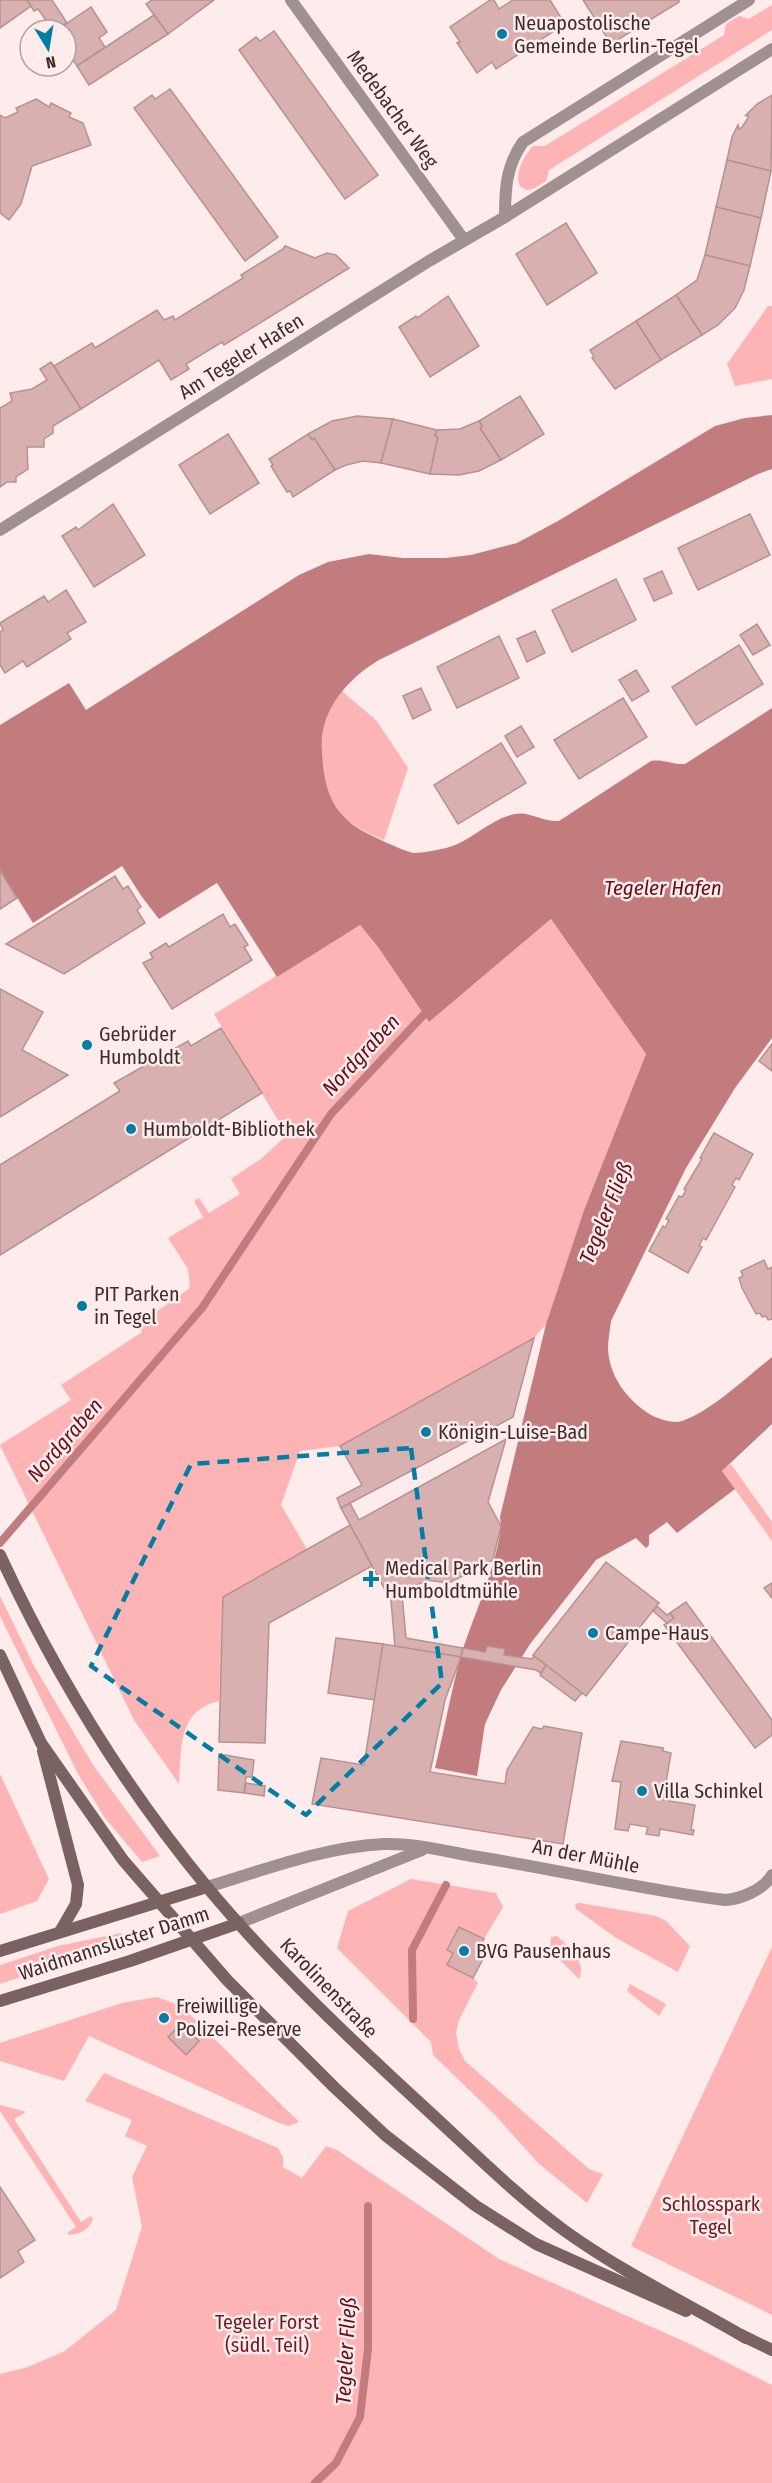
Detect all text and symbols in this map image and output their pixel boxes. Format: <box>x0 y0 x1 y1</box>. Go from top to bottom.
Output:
place label: Neuapostolische Gemeinde Berlin-Tegel <box>514 11 699 58</box>
north arrow <box>18 18 78 78</box>
marker: Neuapostolische Gemeinde Berlin-Tegel <box>495 27 509 41</box>
street label: Medebacher Weg <box>342 45 444 173</box>
text: N <box>44 52 57 72</box>
street label: Am Tegeler Hafen <box>174 308 308 404</box>
water label: Tegeler Hafen <box>604 875 722 901</box>
water label: Nordgraben <box>317 1009 405 1101</box>
place label: Gebrüder Humboldt <box>99 1022 181 1069</box>
marker: Gebrüder Humboldt <box>80 1038 94 1052</box>
place label: Humboldt-Bibliothek <box>143 1117 316 1141</box>
marker: Humboldt-Bibliothek <box>124 1122 138 1136</box>
water label: Tegeler Fließ <box>574 1158 638 1268</box>
place label: PIT Parken in Tegel <box>94 1282 179 1329</box>
marker: PIT Parken in Tegel <box>75 1299 89 1313</box>
water label: Nordgraben <box>22 1393 108 1487</box>
place label: Königin-Luise-Bad <box>438 1420 588 1444</box>
marker: Königin-Luise-Bad <box>419 1425 433 1439</box>
place label: Medical Park Berlin Humboldtmühle <box>385 1556 542 1603</box>
marker: Medical Park Berlin Humboldtmühle <box>362 1570 380 1588</box>
place label: Campe-Haus <box>605 1621 709 1645</box>
marker: Campe-Haus <box>586 1626 600 1640</box>
place label: Villa Schinkel <box>654 1779 763 1803</box>
marker: Villa Schinkel <box>635 1784 649 1798</box>
street label: An der Mühle <box>531 1834 641 1878</box>
street label: Waidmannsluster Damm <box>16 1901 212 1985</box>
street label: Karolinenstraße <box>275 1933 383 2043</box>
place label: BVG Pausenhaus <box>476 1939 611 1963</box>
marker: BVG Pausenhaus <box>457 1944 471 1958</box>
place label: Freiwillige Polizei-Reserve <box>176 1994 301 2041</box>
marker: Freiwillige Polizei-Reserve <box>157 2011 171 2025</box>
park label: Schlosspark Tegel <box>662 2192 761 2239</box>
water label: Tegeler Fließ <box>330 2297 362 2405</box>
park label: Tegeler Forst (südl. Teil) <box>215 2310 320 2357</box>

